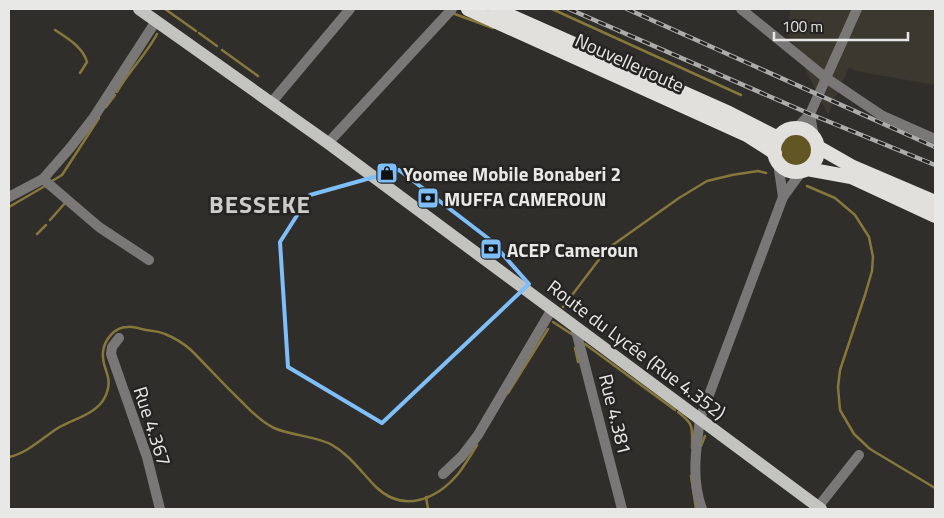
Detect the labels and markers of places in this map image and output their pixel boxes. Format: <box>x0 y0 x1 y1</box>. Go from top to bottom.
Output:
place label: Yoomee Mobile Bonaberi 2 <box>403 159 621 188</box>
shop icon: Yoomee Mobile Bonaberi 2 <box>375 161 399 185</box>
place label: MUFFA CAMEROUN <box>444 184 606 213</box>
bank icon: MUFFA CAMEROUN <box>416 186 440 210</box>
place label: ACEP Cameroun <box>507 235 638 264</box>
bank icon: ACEP Cameroun <box>479 237 503 261</box>

